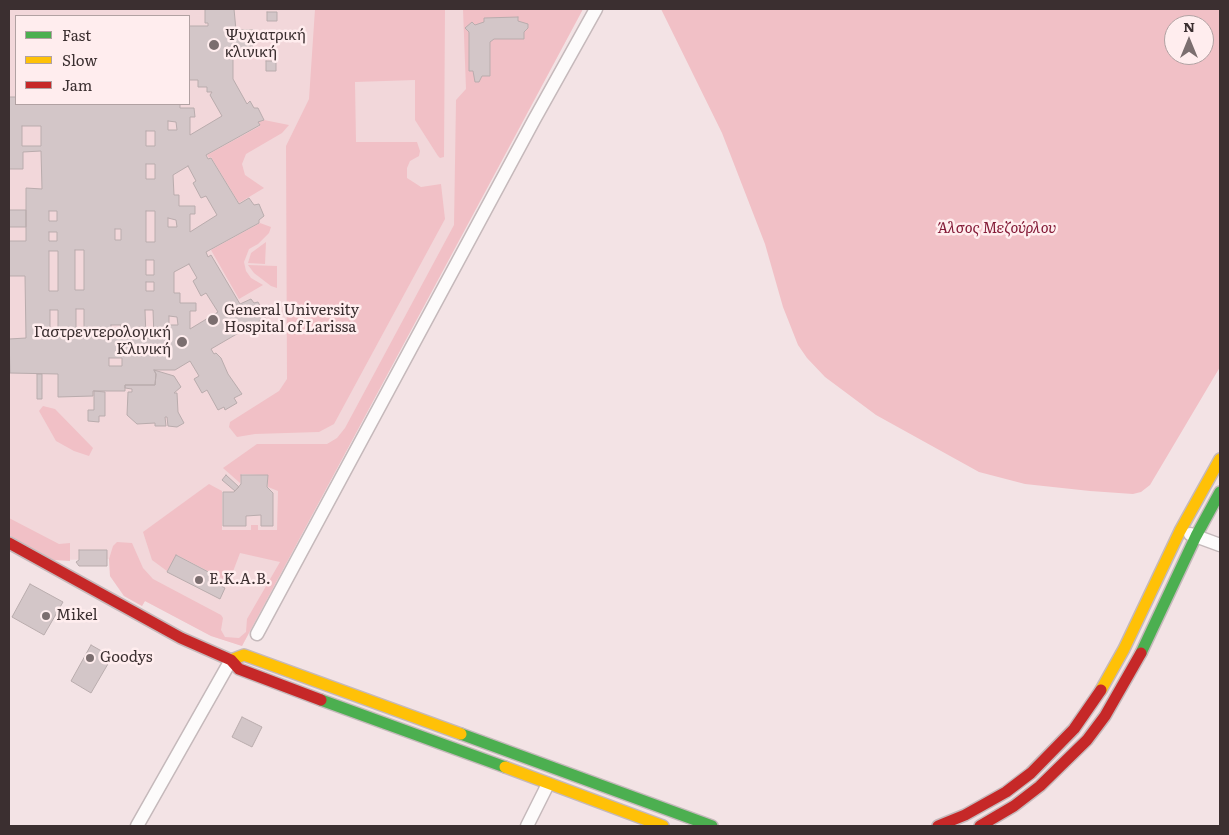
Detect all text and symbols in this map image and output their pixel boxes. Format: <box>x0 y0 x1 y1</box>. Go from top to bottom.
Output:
legend <box>15 15 190 105</box>
north arrow <box>1164 15 1214 65</box>
text: N <box>1183 16 1195 36</box>
text: Fast <box>62 23 91 46</box>
place label: Ψυχιατρική κλινική <box>225 27 306 62</box>
marker: Ψυχιατρική κλινική <box>207 38 221 52</box>
text: Slow <box>62 48 97 71</box>
text: Jam <box>62 73 92 96</box>
park label: Άλσος Μεζούρλου <box>938 220 1056 238</box>
place label: General University Hospital of Larissa <box>224 302 359 337</box>
marker: General University Hospital of Larissa <box>206 313 220 327</box>
place label: Γαστρεντερολογική Κλινική <box>34 324 171 359</box>
marker: Γαστρεντερολογική Κλινική <box>175 335 189 349</box>
place label: E.K.A.B. <box>209 571 271 589</box>
marker: E.K.A.B. <box>193 574 205 586</box>
place label: Mikel <box>56 607 97 625</box>
marker: Mikel <box>40 610 52 622</box>
place label: Goodys <box>100 649 153 667</box>
marker: Goodys <box>84 652 96 664</box>

